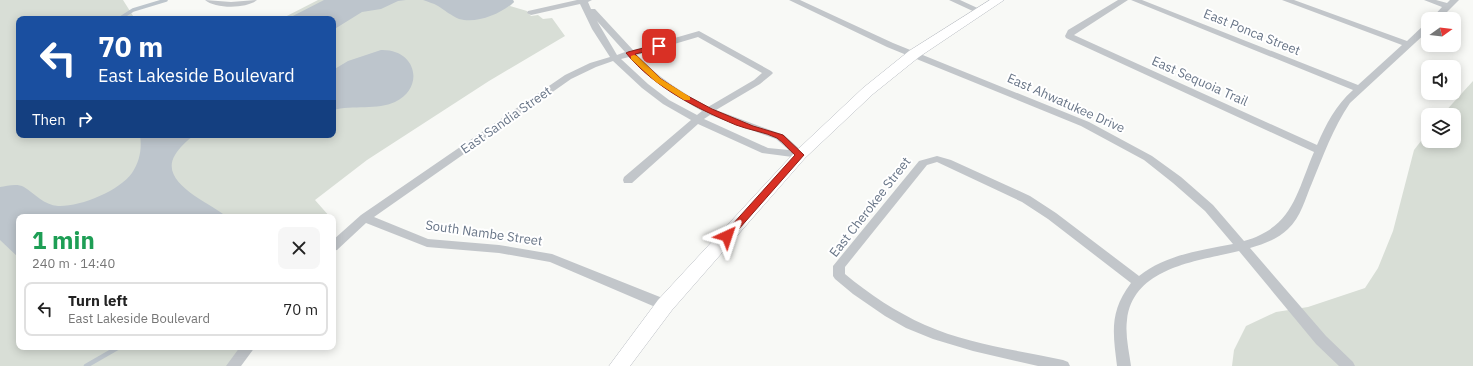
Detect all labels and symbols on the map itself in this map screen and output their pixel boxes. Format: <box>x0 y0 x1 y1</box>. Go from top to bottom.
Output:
street label: East Ponca Street <box>1201 5 1303 59</box>
north arrow <box>1421 12 1461 52</box>
pin <box>642 29 676 63</box>
street label: East Sequoia Trail <box>1149 52 1251 110</box>
street label: East Ahwatukee Drive <box>1005 69 1127 137</box>
street label: East Sandia Street <box>457 82 555 158</box>
street label: East Cherokee Street <box>826 153 914 261</box>
position arrow <box>706 215 748 257</box>
street label: South Nambe Street <box>424 216 544 250</box>

